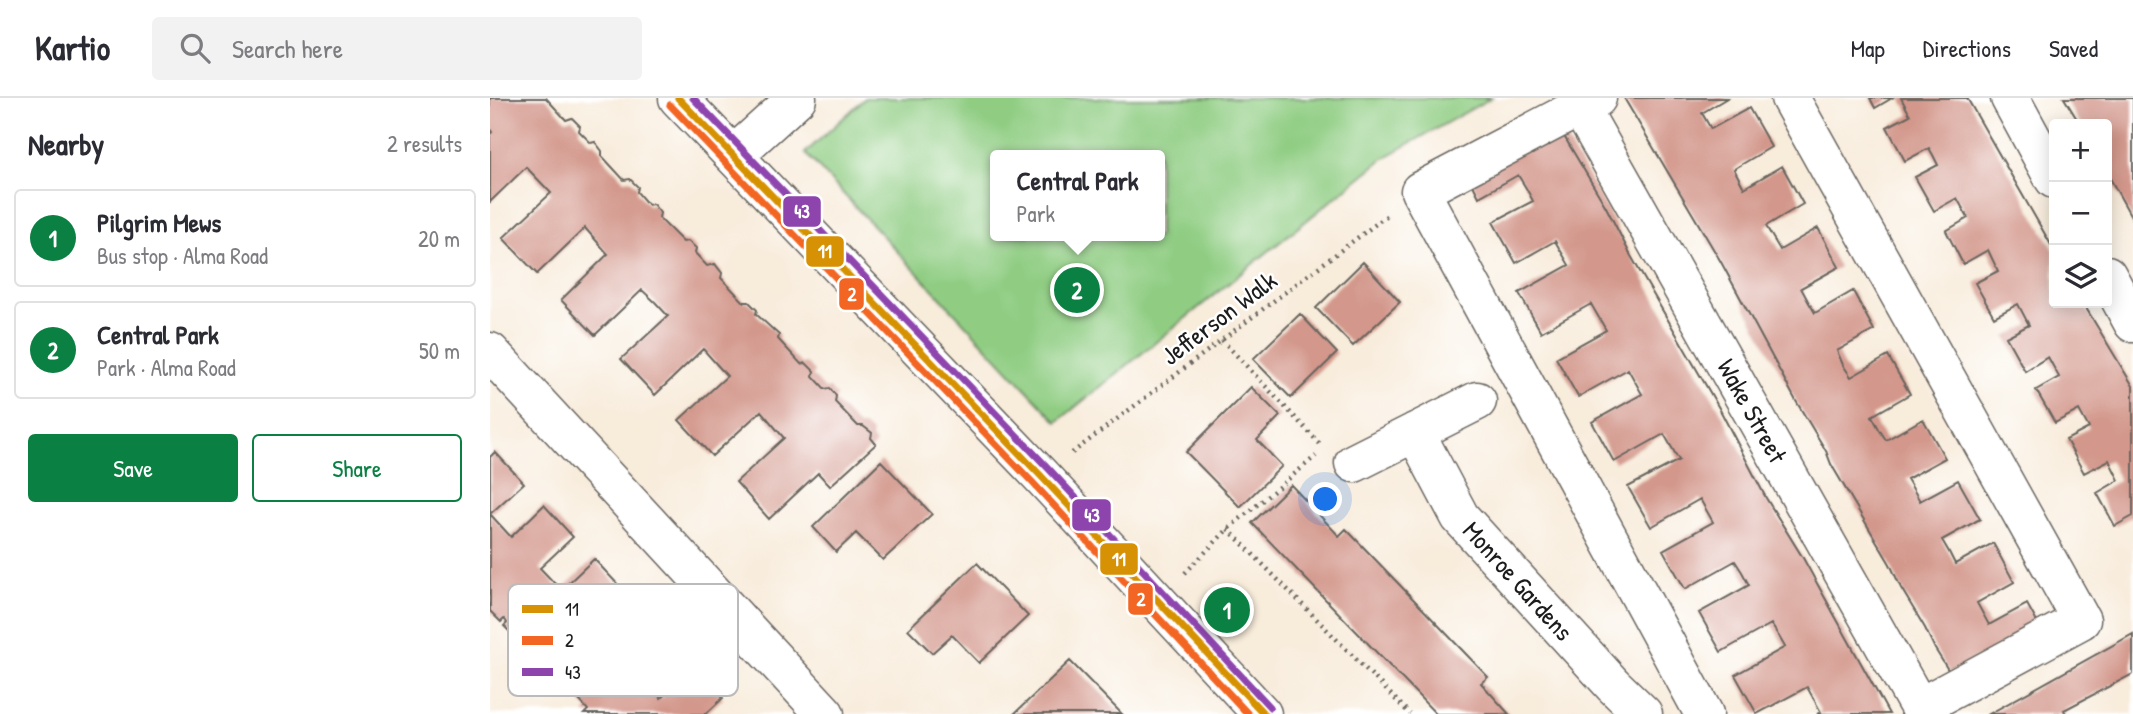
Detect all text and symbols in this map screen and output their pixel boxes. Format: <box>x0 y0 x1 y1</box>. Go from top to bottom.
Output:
search box <box>152 17 642 80</box>
text: Kartio <box>35 26 110 70</box>
icon: search <box>176 29 214 67</box>
text: Search here <box>232 31 343 66</box>
text: Map <box>1851 32 1885 64</box>
text: Directions <box>1923 32 2011 64</box>
text: Saved <box>2049 32 2098 64</box>
map controls <box>2049 119 2112 308</box>
button: + <box>2049 119 2112 182</box>
text: Nearby <box>28 124 104 164</box>
text: 2 results <box>387 128 462 159</box>
popup <box>990 150 1165 241</box>
text: Central Park <box>1017 163 1138 198</box>
button: − <box>2049 182 2112 245</box>
line badge: 43 <box>782 195 822 228</box>
text: 43 <box>794 198 810 224</box>
text: Park <box>1017 198 1055 229</box>
text: Pilgrim Mews <box>97 205 221 240</box>
text: 1 <box>49 223 57 254</box>
text: 20 m <box>418 223 460 254</box>
line badge: 11 <box>805 235 845 268</box>
text: 11 <box>818 238 832 264</box>
text: Bus stop · Alma Road <box>97 240 268 271</box>
button: layers <box>2049 245 2112 308</box>
street label: Jefferson Walk <box>1154 263 1284 373</box>
pin: 2 <box>1054 264 1100 316</box>
line badge: 2 <box>838 277 865 311</box>
text: 2 <box>848 281 857 307</box>
text: Central Park <box>97 317 219 352</box>
text: 2 <box>48 335 58 366</box>
text: 50 m <box>419 335 460 366</box>
text: Park · Alma Road <box>97 352 236 383</box>
street label: Wake Street <box>1710 352 1796 470</box>
button: Save <box>28 434 238 502</box>
button: Share <box>252 434 462 502</box>
your location <box>1308 482 1342 516</box>
line badge: 43 <box>1071 498 1112 532</box>
text: 43 <box>1084 502 1100 528</box>
street label: Monroe Gardens <box>1455 513 1581 648</box>
line badge: 11 <box>1099 542 1139 576</box>
text: 11 <box>1112 546 1126 572</box>
line badge: 2 <box>1127 582 1154 616</box>
legend <box>508 584 738 696</box>
pin: 1 <box>1204 584 1250 636</box>
text: 2 <box>1137 586 1146 612</box>
text: 11 <box>565 596 579 622</box>
text: 2 <box>565 627 574 653</box>
text: 43 <box>565 659 581 685</box>

